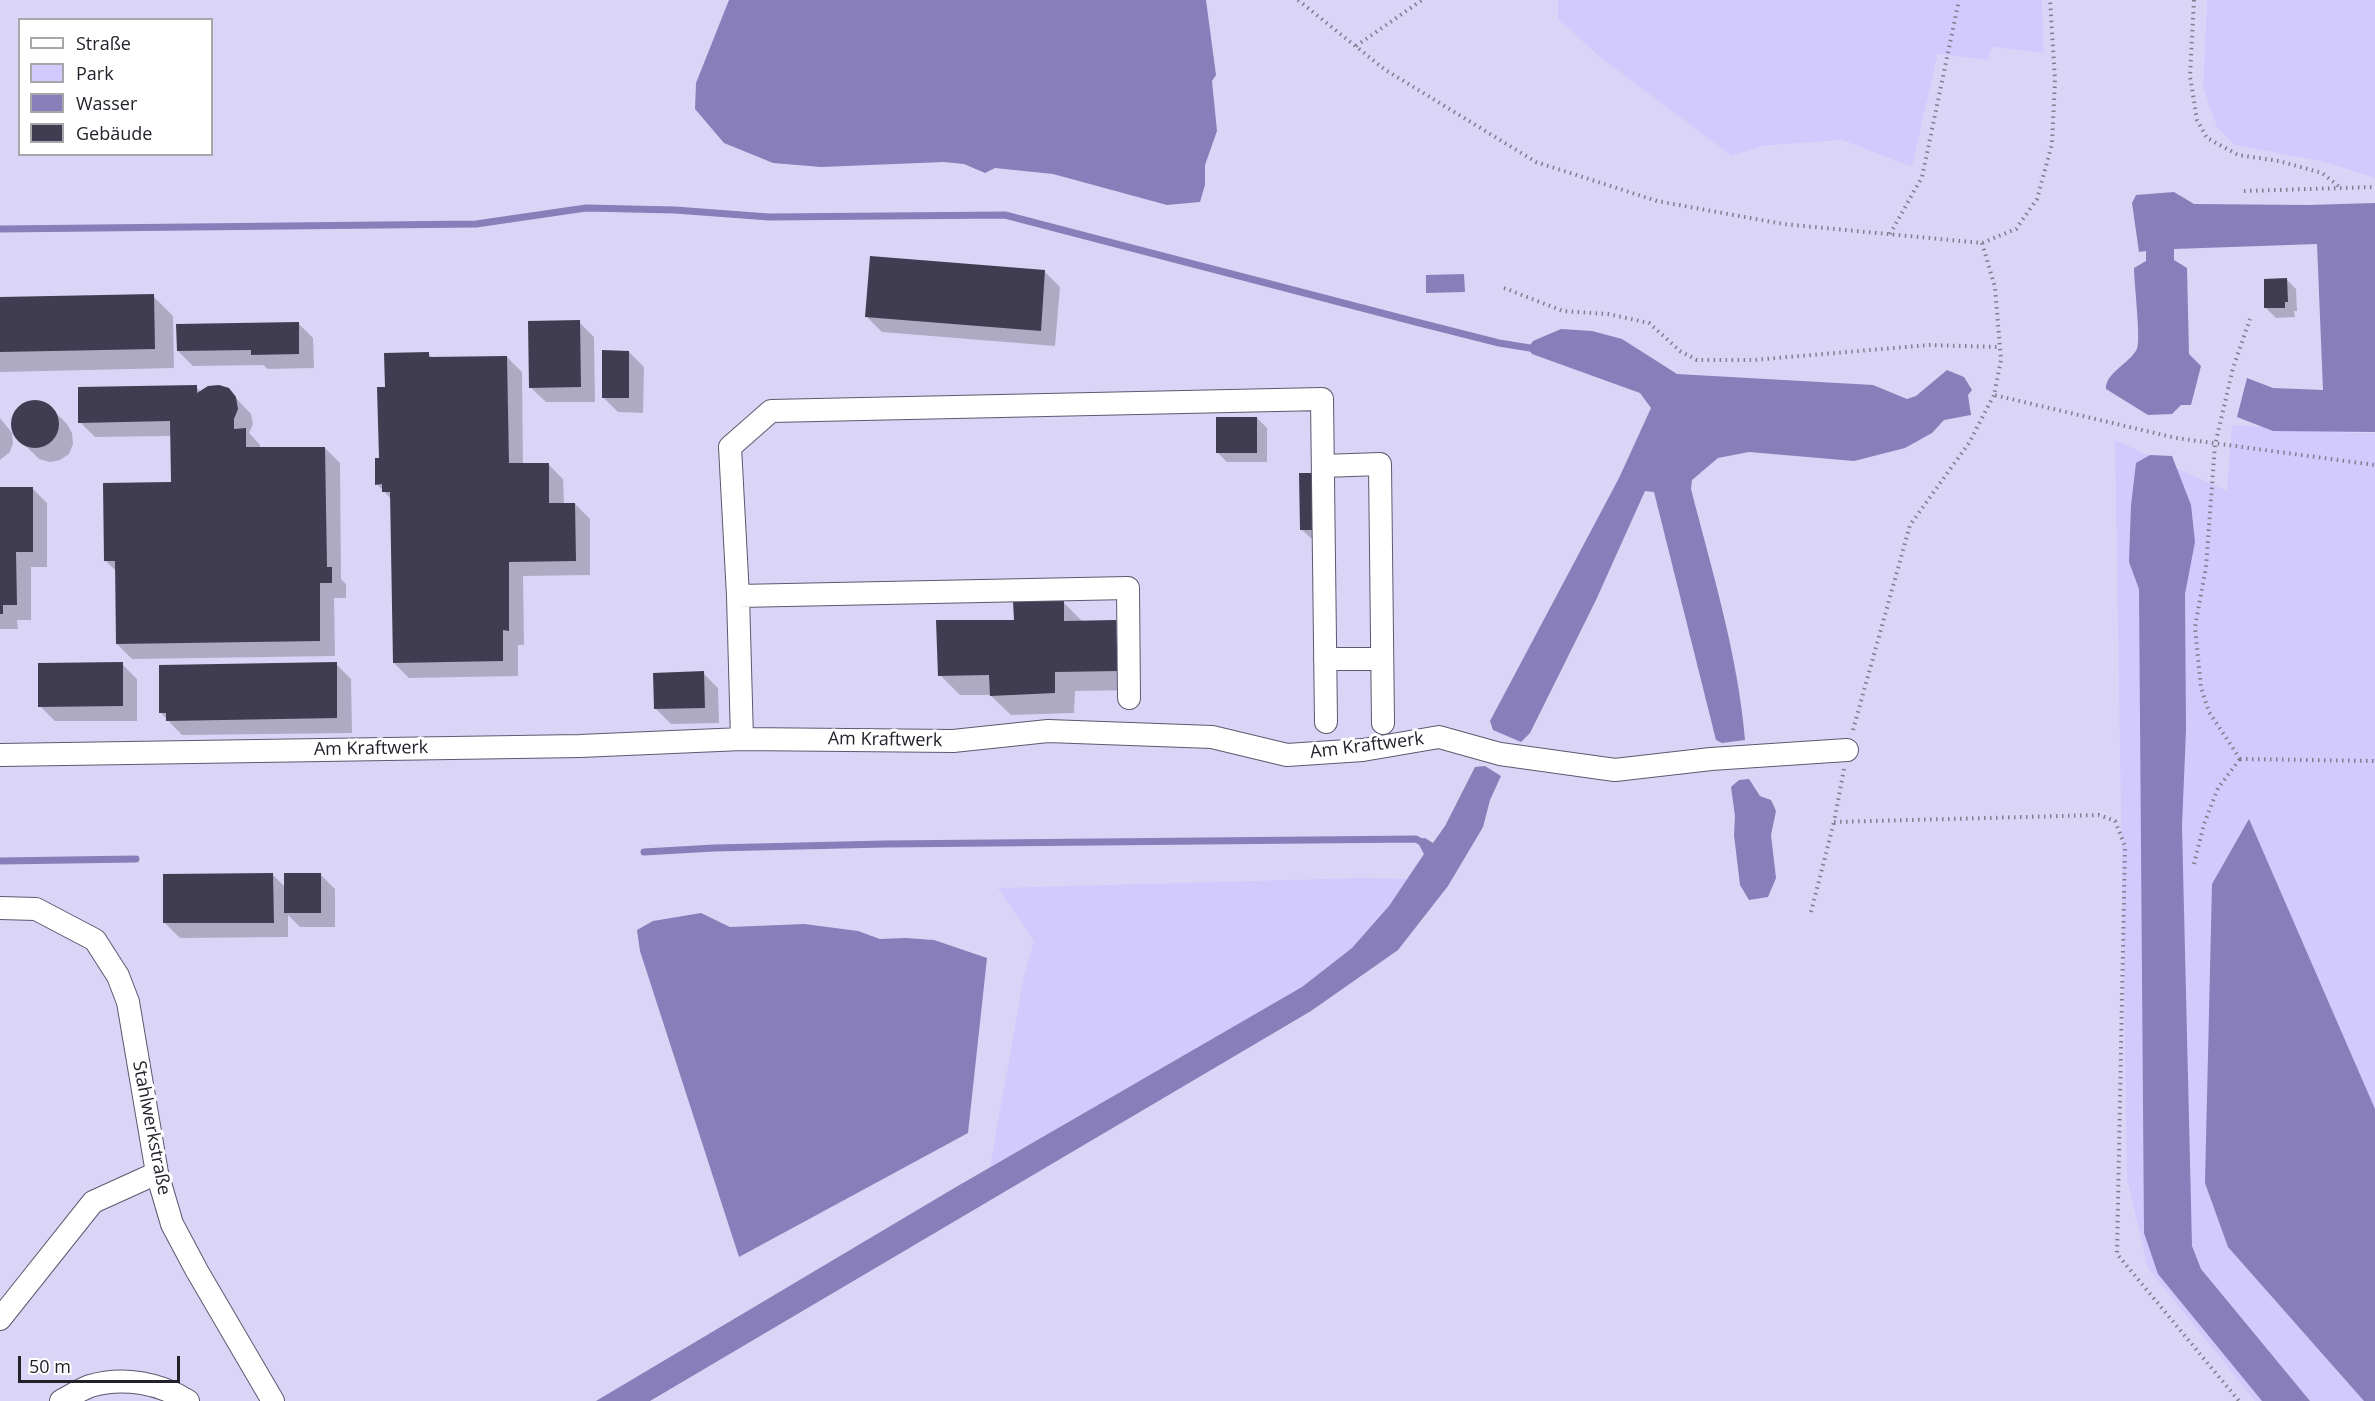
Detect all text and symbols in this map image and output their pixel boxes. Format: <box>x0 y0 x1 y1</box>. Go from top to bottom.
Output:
legend <box>18 18 213 156</box>
text: Straße <box>76 31 131 55</box>
text: Park <box>76 61 114 85</box>
text: Wasser <box>76 91 137 115</box>
text: Gebäude <box>76 121 152 145</box>
street label: Am Kraftwerk <box>828 728 942 752</box>
street label: Am Kraftwerk <box>1309 728 1425 764</box>
street label: Am Kraftwerk <box>314 737 428 761</box>
street label: Stahlwerkstraße <box>127 1059 175 1197</box>
scale bar <box>21 1344 183 1382</box>
text: 50 m <box>29 1354 71 1378</box>

